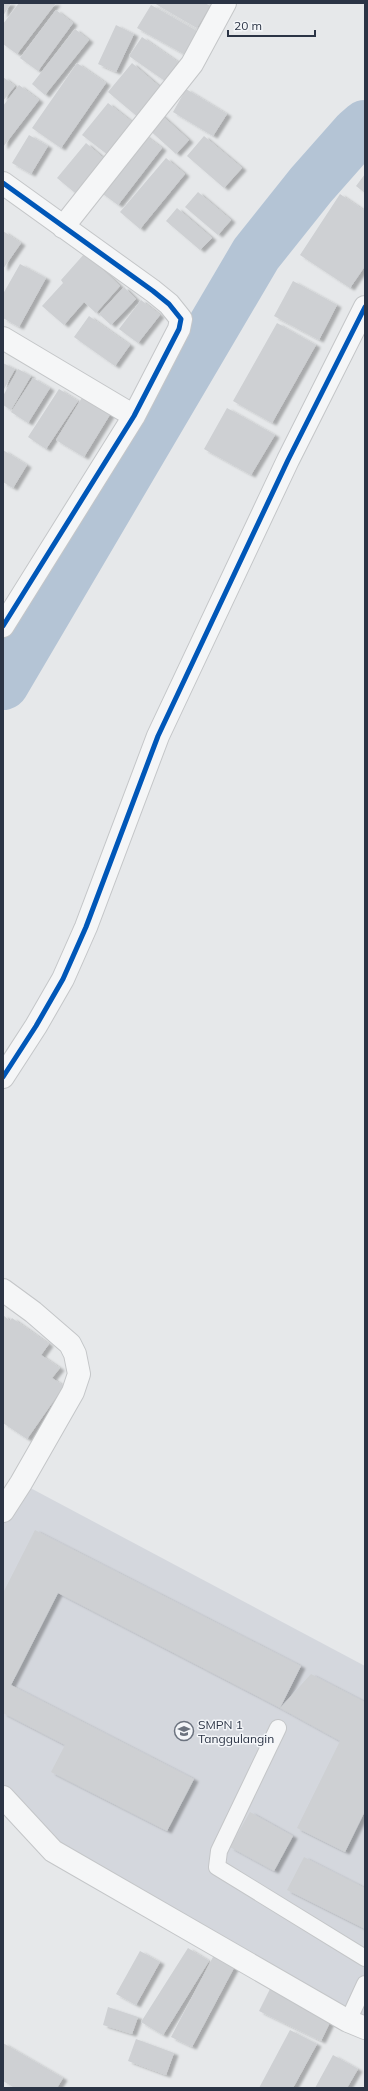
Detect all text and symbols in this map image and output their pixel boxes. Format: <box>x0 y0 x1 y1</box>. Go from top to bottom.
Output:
scale bar <box>228 12 315 38</box>
text: 20 m <box>234 18 262 33</box>
place label: SMPN 1 Tanggulangin <box>198 1717 274 1746</box>
school or university icon: SMPN 1 Tanggulangin <box>173 1720 195 1742</box>

